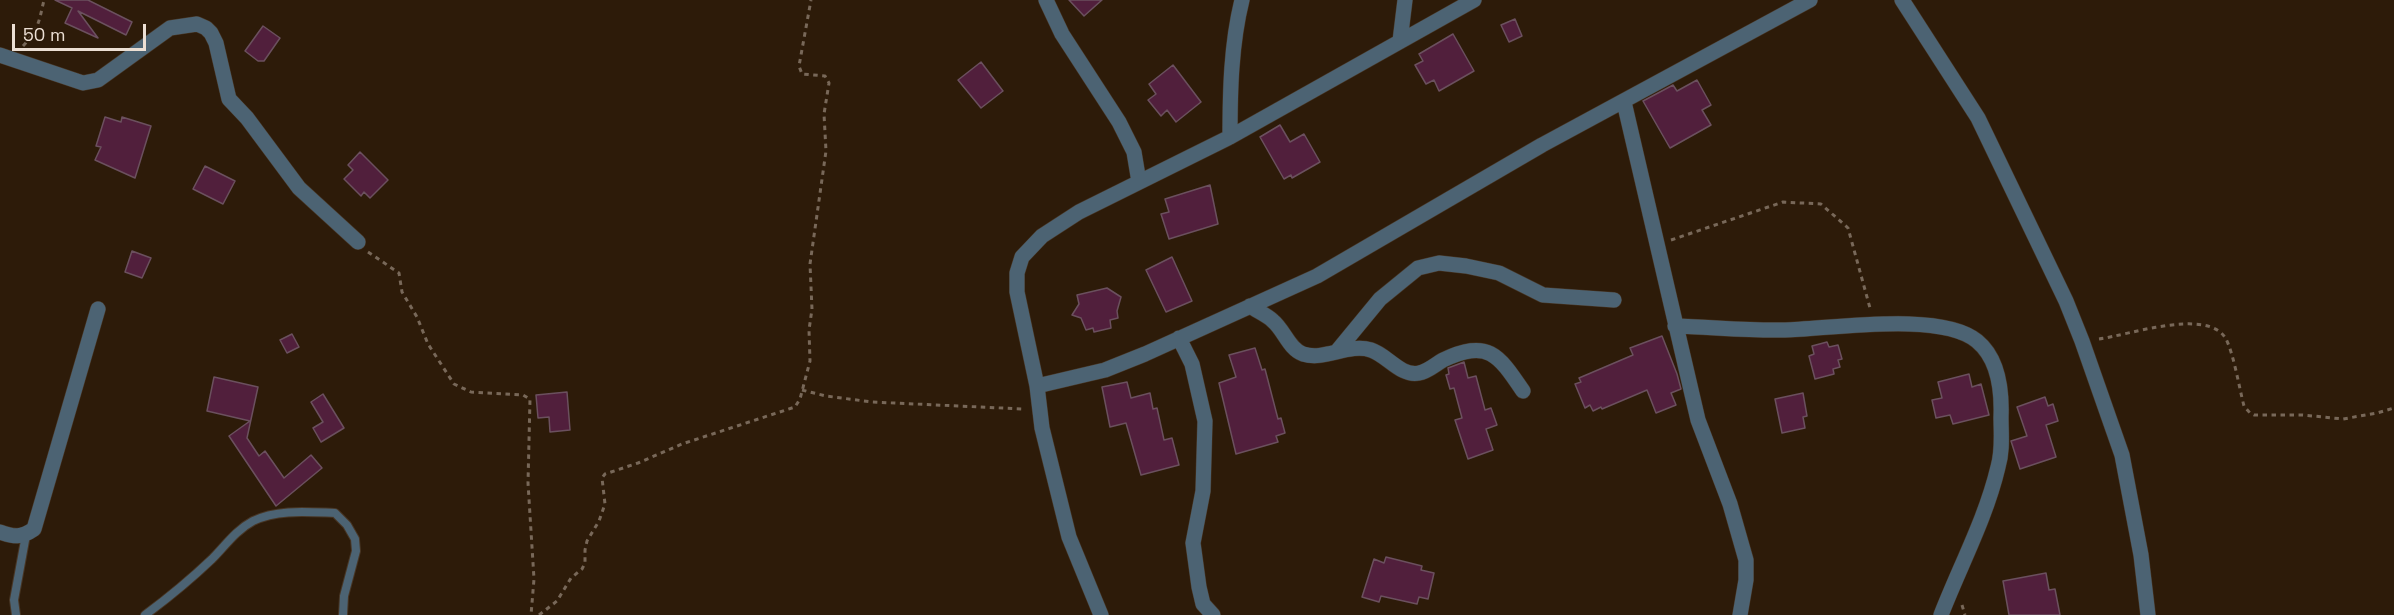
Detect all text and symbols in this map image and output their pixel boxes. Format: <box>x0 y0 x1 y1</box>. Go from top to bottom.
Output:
scale bar <box>15 12 148 50</box>
text: 50 m <box>23 23 65 46</box>

